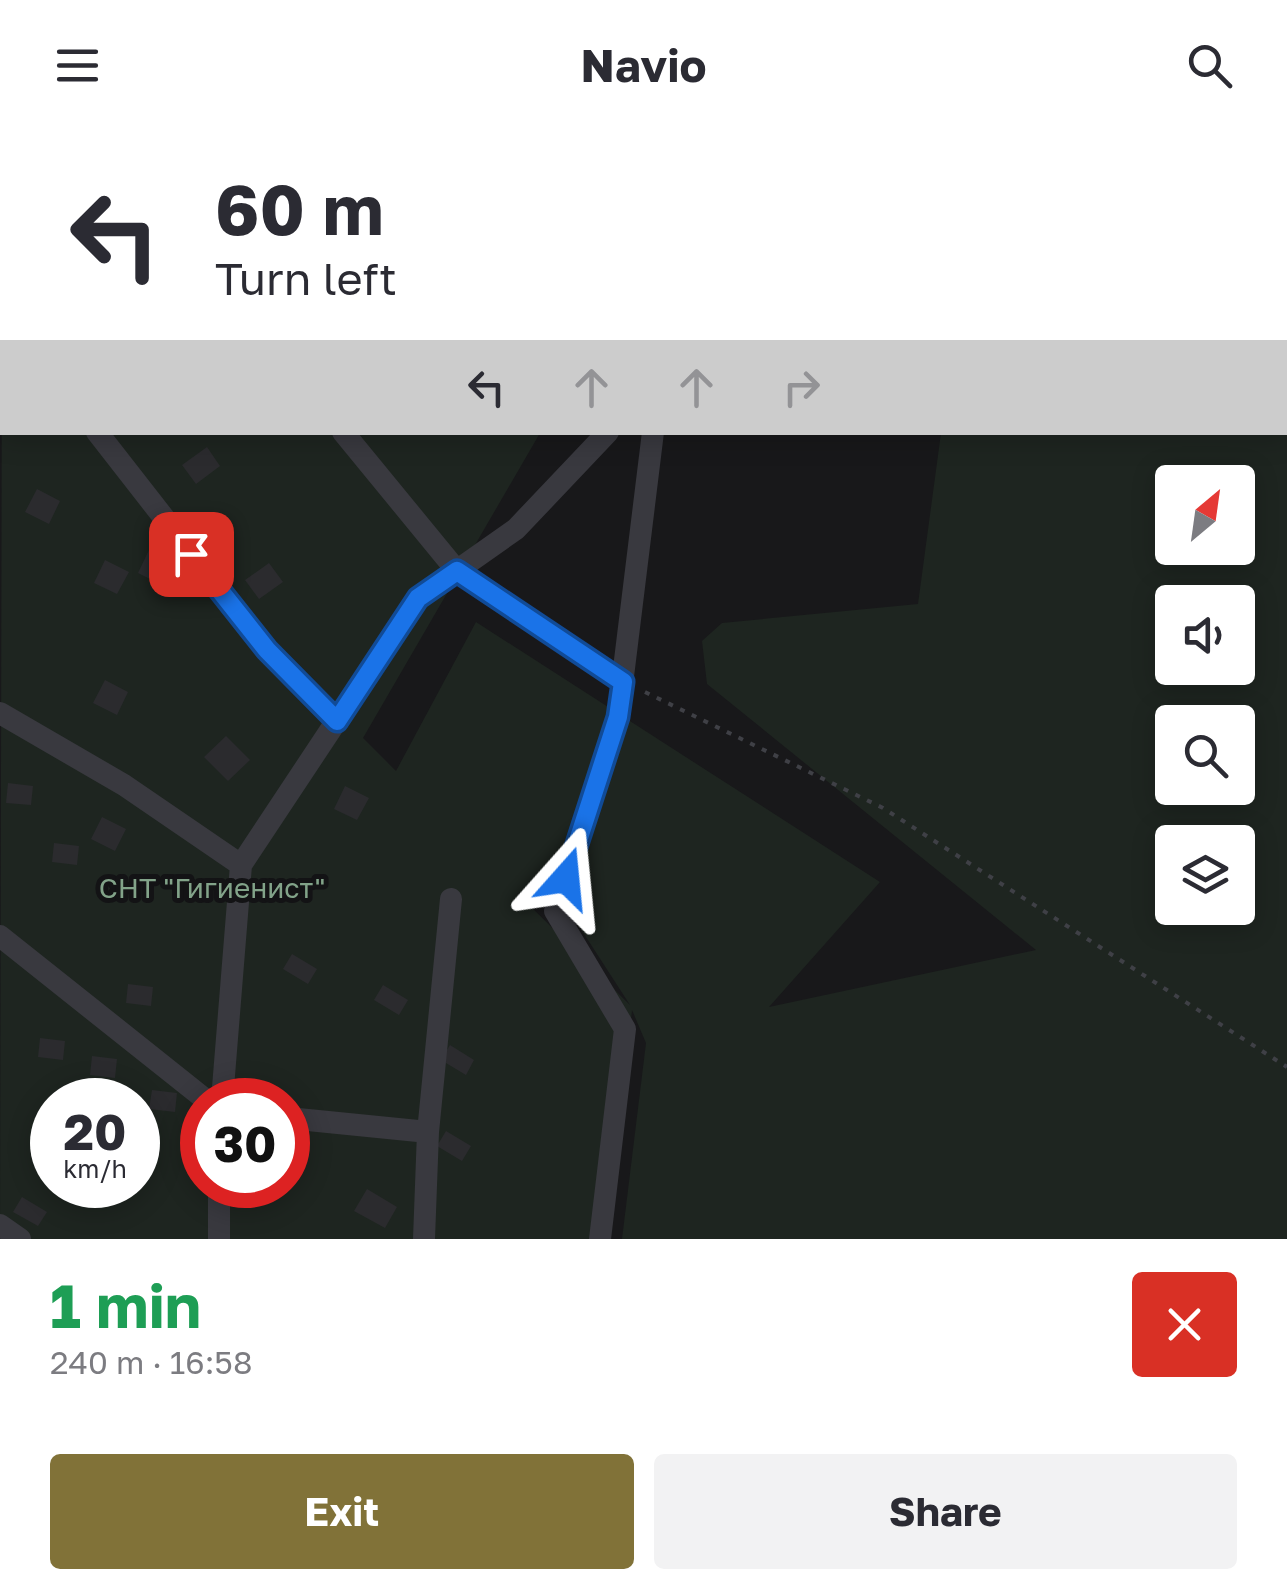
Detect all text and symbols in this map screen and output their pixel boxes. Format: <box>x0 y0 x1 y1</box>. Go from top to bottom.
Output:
icon: menu <box>50 38 105 93</box>
text: Navio <box>581 38 706 92</box>
icon: search <box>1182 38 1237 93</box>
text: 60 m <box>215 166 384 250</box>
icon: left <box>50 170 180 300</box>
text: Turn left <box>215 251 397 305</box>
icon: left <box>459 360 514 415</box>
icon: ahead <box>564 360 619 415</box>
icon: ahead <box>669 360 724 415</box>
icon: right <box>774 360 829 415</box>
north arrow <box>1155 465 1255 565</box>
map controls <box>1155 465 1255 925</box>
pin <box>149 512 234 597</box>
icon: arrive <box>164 527 219 582</box>
button: sound <box>1155 585 1255 685</box>
button: search <box>1155 705 1255 805</box>
button: layers <box>1155 825 1255 925</box>
position arrow <box>514 826 618 930</box>
park label: СНТ "Гигиенист" <box>99 871 325 904</box>
speed limit sign: 30 <box>180 1078 310 1208</box>
text: 20 <box>63 1101 126 1161</box>
text: km/h <box>63 1153 127 1184</box>
text: 1 min <box>50 1269 201 1341</box>
button: close <box>1132 1272 1237 1377</box>
text: 240 m · 16:58 <box>50 1343 252 1381</box>
button: Exit <box>50 1454 634 1569</box>
button: Share <box>654 1454 1237 1569</box>

